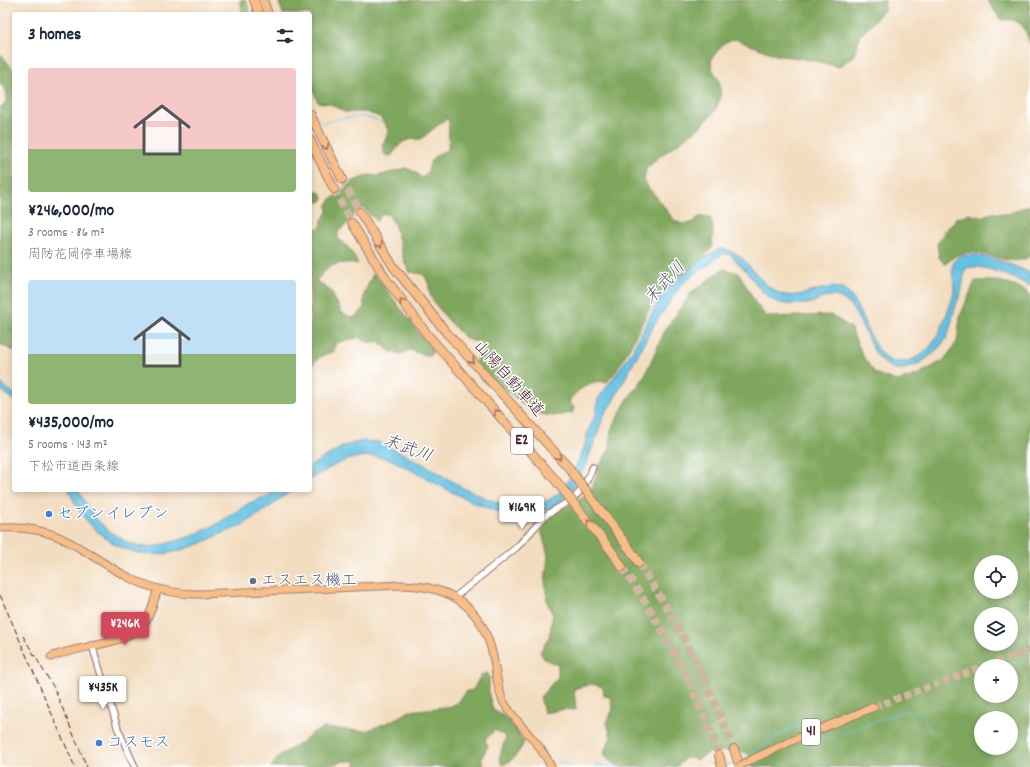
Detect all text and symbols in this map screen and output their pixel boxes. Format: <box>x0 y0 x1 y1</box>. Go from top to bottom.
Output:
text: 3 homes <box>28 24 81 48</box>
icon: filters <box>274 25 296 47</box>
icon: home <box>126 94 198 166</box>
one-way arrow <box>321 142 329 150</box>
text: ¥246,000/mo <box>28 200 114 224</box>
text: 3 rooms · 86 m² <box>28 224 105 243</box>
one-way arrow <box>375 241 383 248</box>
text: 周防花岡停車場線 <box>28 246 132 265</box>
water label: 末武川 <box>640 257 692 311</box>
one-way arrow <box>399 299 407 306</box>
icon: home <box>126 306 198 378</box>
street label: 山陽自動車道 <box>467 336 549 422</box>
one-way arrow <box>467 356 475 364</box>
one-way arrow <box>493 409 501 417</box>
text: ¥435,000/mo <box>28 412 114 436</box>
road number: E2 <box>511 428 533 454</box>
water label: 末武川 <box>379 430 435 470</box>
text: 5 rooms · 143 m² <box>28 436 107 455</box>
one-way arrow <box>555 453 562 460</box>
text: 下松市道西条線 <box>28 458 119 477</box>
pin: ¥169K <box>494 496 550 530</box>
text: ¥169K <box>508 499 536 518</box>
place label: セブンイレブン <box>57 503 169 526</box>
marker: セブンイレブン <box>44 509 54 519</box>
one-way arrow <box>587 519 594 526</box>
map controls <box>974 555 1018 755</box>
button: locate <box>974 555 1018 599</box>
place label: エスエス機工 <box>261 570 357 593</box>
marker: エスエス機工 <box>248 576 258 586</box>
button: layers <box>974 607 1018 651</box>
pin: ¥246K <box>97 612 153 646</box>
text: ¥246K <box>110 615 140 634</box>
button: + <box>974 659 1018 703</box>
pin: ¥435K <box>75 676 131 710</box>
text: ¥435K <box>88 679 118 698</box>
button: − <box>974 711 1018 755</box>
road number: 41 <box>802 719 820 745</box>
place label: コスモス <box>107 732 170 755</box>
marker: コスモス <box>94 738 104 748</box>

